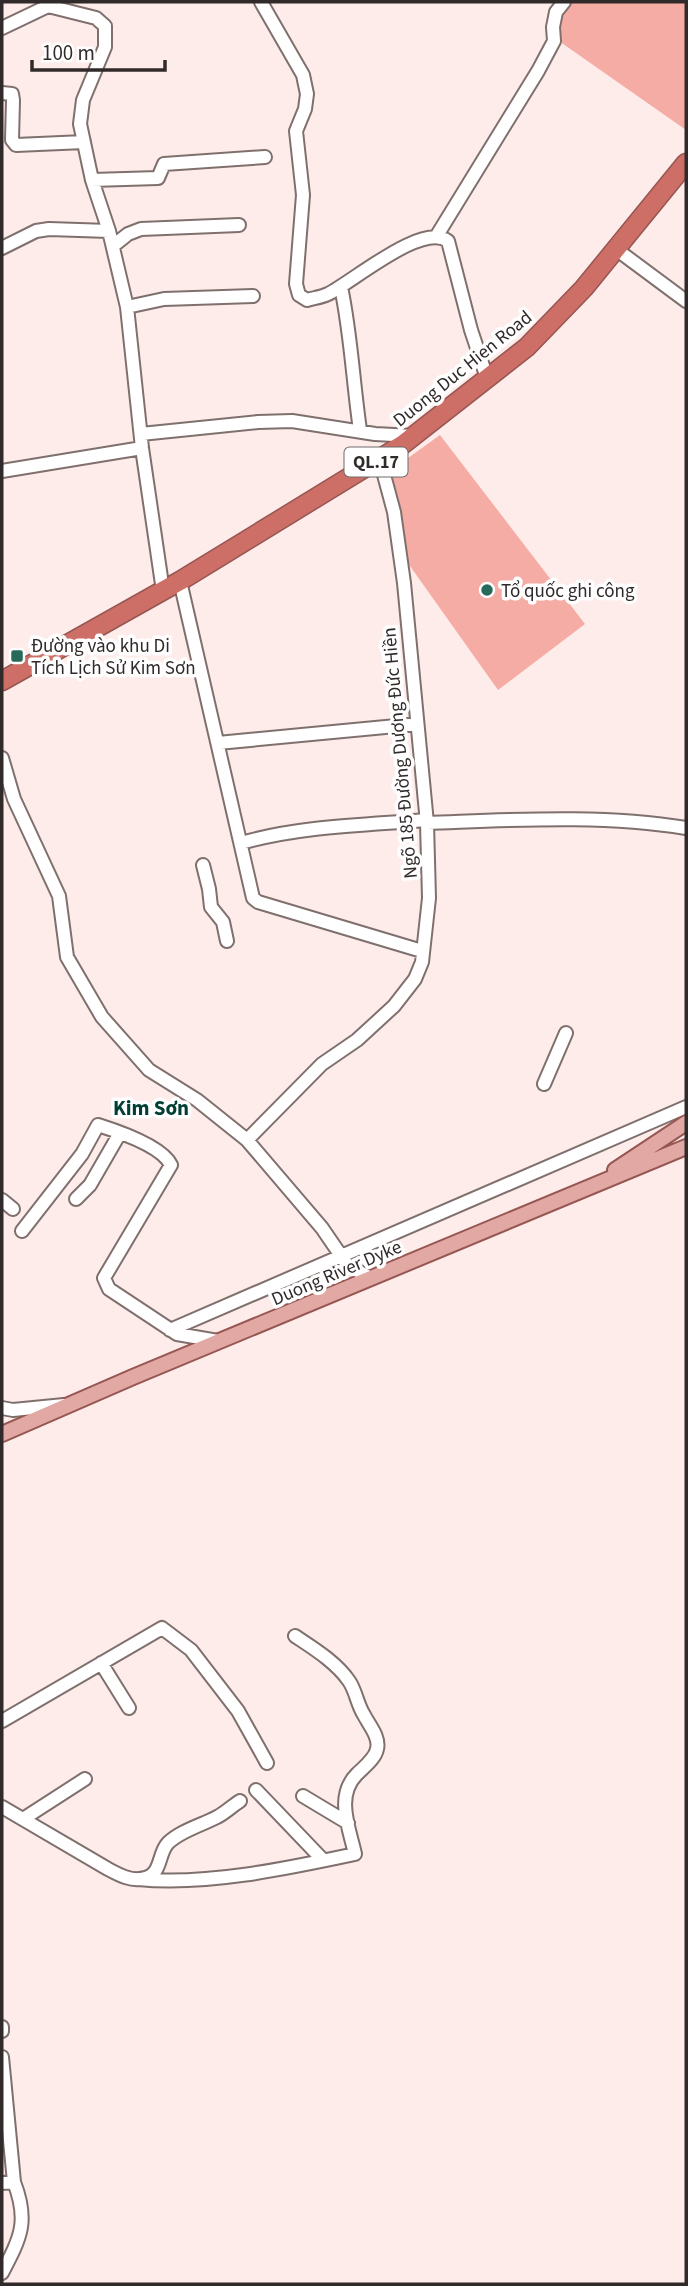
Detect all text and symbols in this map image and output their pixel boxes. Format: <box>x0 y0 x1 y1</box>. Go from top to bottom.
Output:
scale bar <box>32 28 164 72</box>
text: 100 m <box>42 38 95 68</box>
street label: Duong Duc Hien Road <box>388 305 538 434</box>
road number: QL.17 <box>344 448 408 476</box>
place label: Tổ quốc ghi công <box>501 578 635 605</box>
marker: Tổ quốc ghi công <box>479 582 495 598</box>
street label: Ngõ 185 Đường Dương Đức Hiền <box>376 626 425 880</box>
place label: Đường vào khu Di Tích Lịch Sử Kim Sơn <box>31 633 196 682</box>
marker: Đường vào khu Di Tích Lịch Sử Kim Sơn <box>9 648 25 664</box>
district label: Kim Sơn <box>113 1093 189 1123</box>
street label: Duong River Dyke <box>267 1234 406 1313</box>

